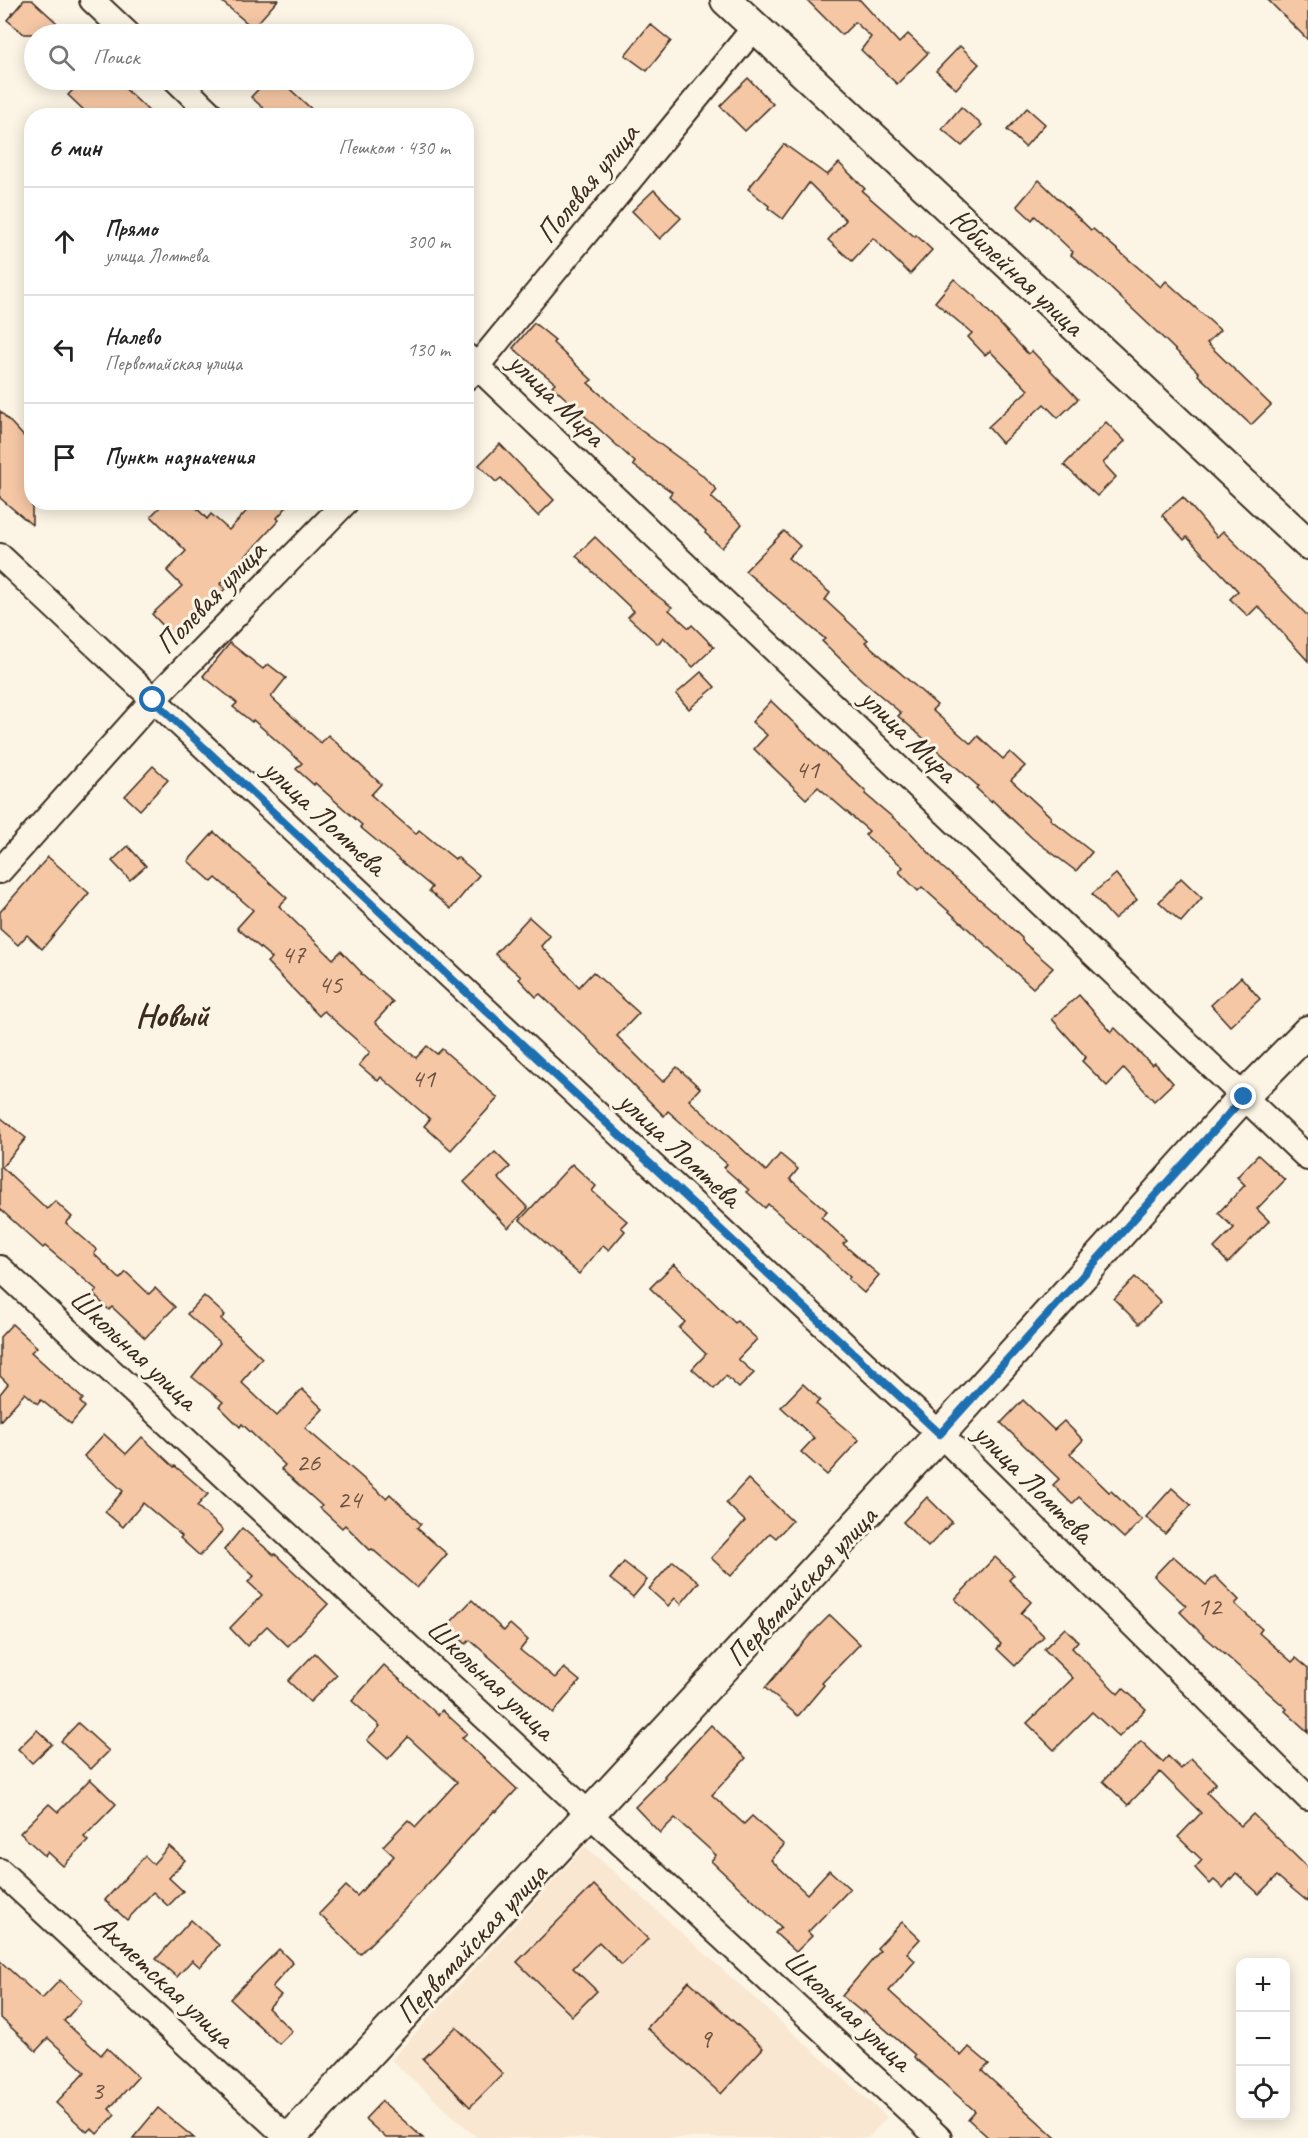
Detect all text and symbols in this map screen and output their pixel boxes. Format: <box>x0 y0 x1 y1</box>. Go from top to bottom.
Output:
search box <box>24 24 474 90</box>
icon: search <box>45 41 78 74</box>
text: Поиск <box>93 43 139 71</box>
street label: Полевая улица <box>527 114 648 251</box>
text: 6 мин <box>48 131 101 164</box>
text: Пешком · 430 m <box>338 135 450 160</box>
street label: Юбилейная улица <box>942 200 1094 345</box>
text: Прямо <box>105 215 157 243</box>
icon: ahead <box>48 225 81 258</box>
text: 300 m <box>407 229 450 254</box>
text: улица Ломтева <box>105 243 208 268</box>
text: Налево <box>105 323 161 351</box>
icon: left <box>48 333 81 366</box>
text: 130 m <box>407 337 450 362</box>
street label: улица Мира <box>499 342 615 456</box>
text: Первомайская улица <box>105 351 242 376</box>
icon: arrive <box>48 441 81 474</box>
text: Пункт назначения <box>105 443 254 471</box>
street label: Полевая улица <box>146 531 275 662</box>
street label: улица Мира <box>851 678 967 792</box>
route start <box>139 686 165 712</box>
street label: улица Ломтева <box>254 749 397 886</box>
house number: 41 <box>795 752 821 786</box>
house number: 47 <box>281 937 307 971</box>
house number: 45 <box>318 967 344 1001</box>
district label: Новый <box>136 994 211 1036</box>
house number: 41 <box>411 1061 437 1095</box>
street label: улица Ломтева <box>609 1081 752 1218</box>
route end <box>1230 1083 1256 1109</box>
street label: Школьная улица <box>62 1280 208 1420</box>
street label: улица Ломтева <box>964 1413 1104 1553</box>
house number: 26 <box>296 1445 321 1479</box>
house number: 24 <box>337 1482 364 1516</box>
street label: Первомайская улица <box>717 1496 886 1674</box>
house number: 12 <box>1197 1589 1223 1623</box>
street label: Школьная улица <box>419 1610 565 1750</box>
street label: Первомайская улица <box>387 1853 556 2031</box>
street label: Ахметская улица <box>87 1906 245 2058</box>
street label: Школьная улица <box>776 1941 922 2081</box>
map controls <box>1236 1958 1290 2120</box>
button: + <box>1236 1958 1290 2012</box>
button: − <box>1236 2012 1290 2066</box>
house number: 9 <box>699 2021 713 2055</box>
button: locate <box>1236 2066 1290 2120</box>
house number: 3 <box>91 2073 105 2107</box>

